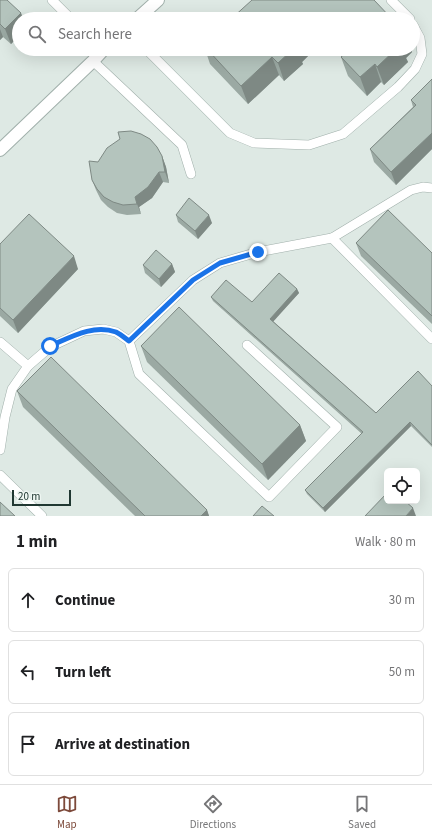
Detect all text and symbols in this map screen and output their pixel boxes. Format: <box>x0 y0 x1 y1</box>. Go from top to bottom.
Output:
search box <box>12 12 420 56</box>
icon: search <box>26 23 48 45</box>
text: Search here <box>58 24 132 45</box>
route end <box>249 243 267 261</box>
route start <box>41 337 59 355</box>
map controls <box>384 468 420 504</box>
button: locate <box>384 468 420 504</box>
scale bar <box>12 488 71 507</box>
text: 20 m <box>18 489 40 504</box>
text: 1 min <box>16 530 57 554</box>
text: Walk · 80 m <box>355 533 416 551</box>
icon: ahead <box>17 589 39 611</box>
text: Continue <box>55 590 115 611</box>
text: 30 m <box>389 591 415 609</box>
icon: left <box>17 661 39 683</box>
text: Turn left <box>55 662 111 683</box>
text: 50 m <box>389 663 415 681</box>
icon: arrive <box>17 733 39 755</box>
text: Arrive at destination <box>55 734 190 755</box>
tab: Map <box>56 793 78 832</box>
tab: Directions <box>190 793 236 832</box>
tab: Saved <box>348 793 376 832</box>

